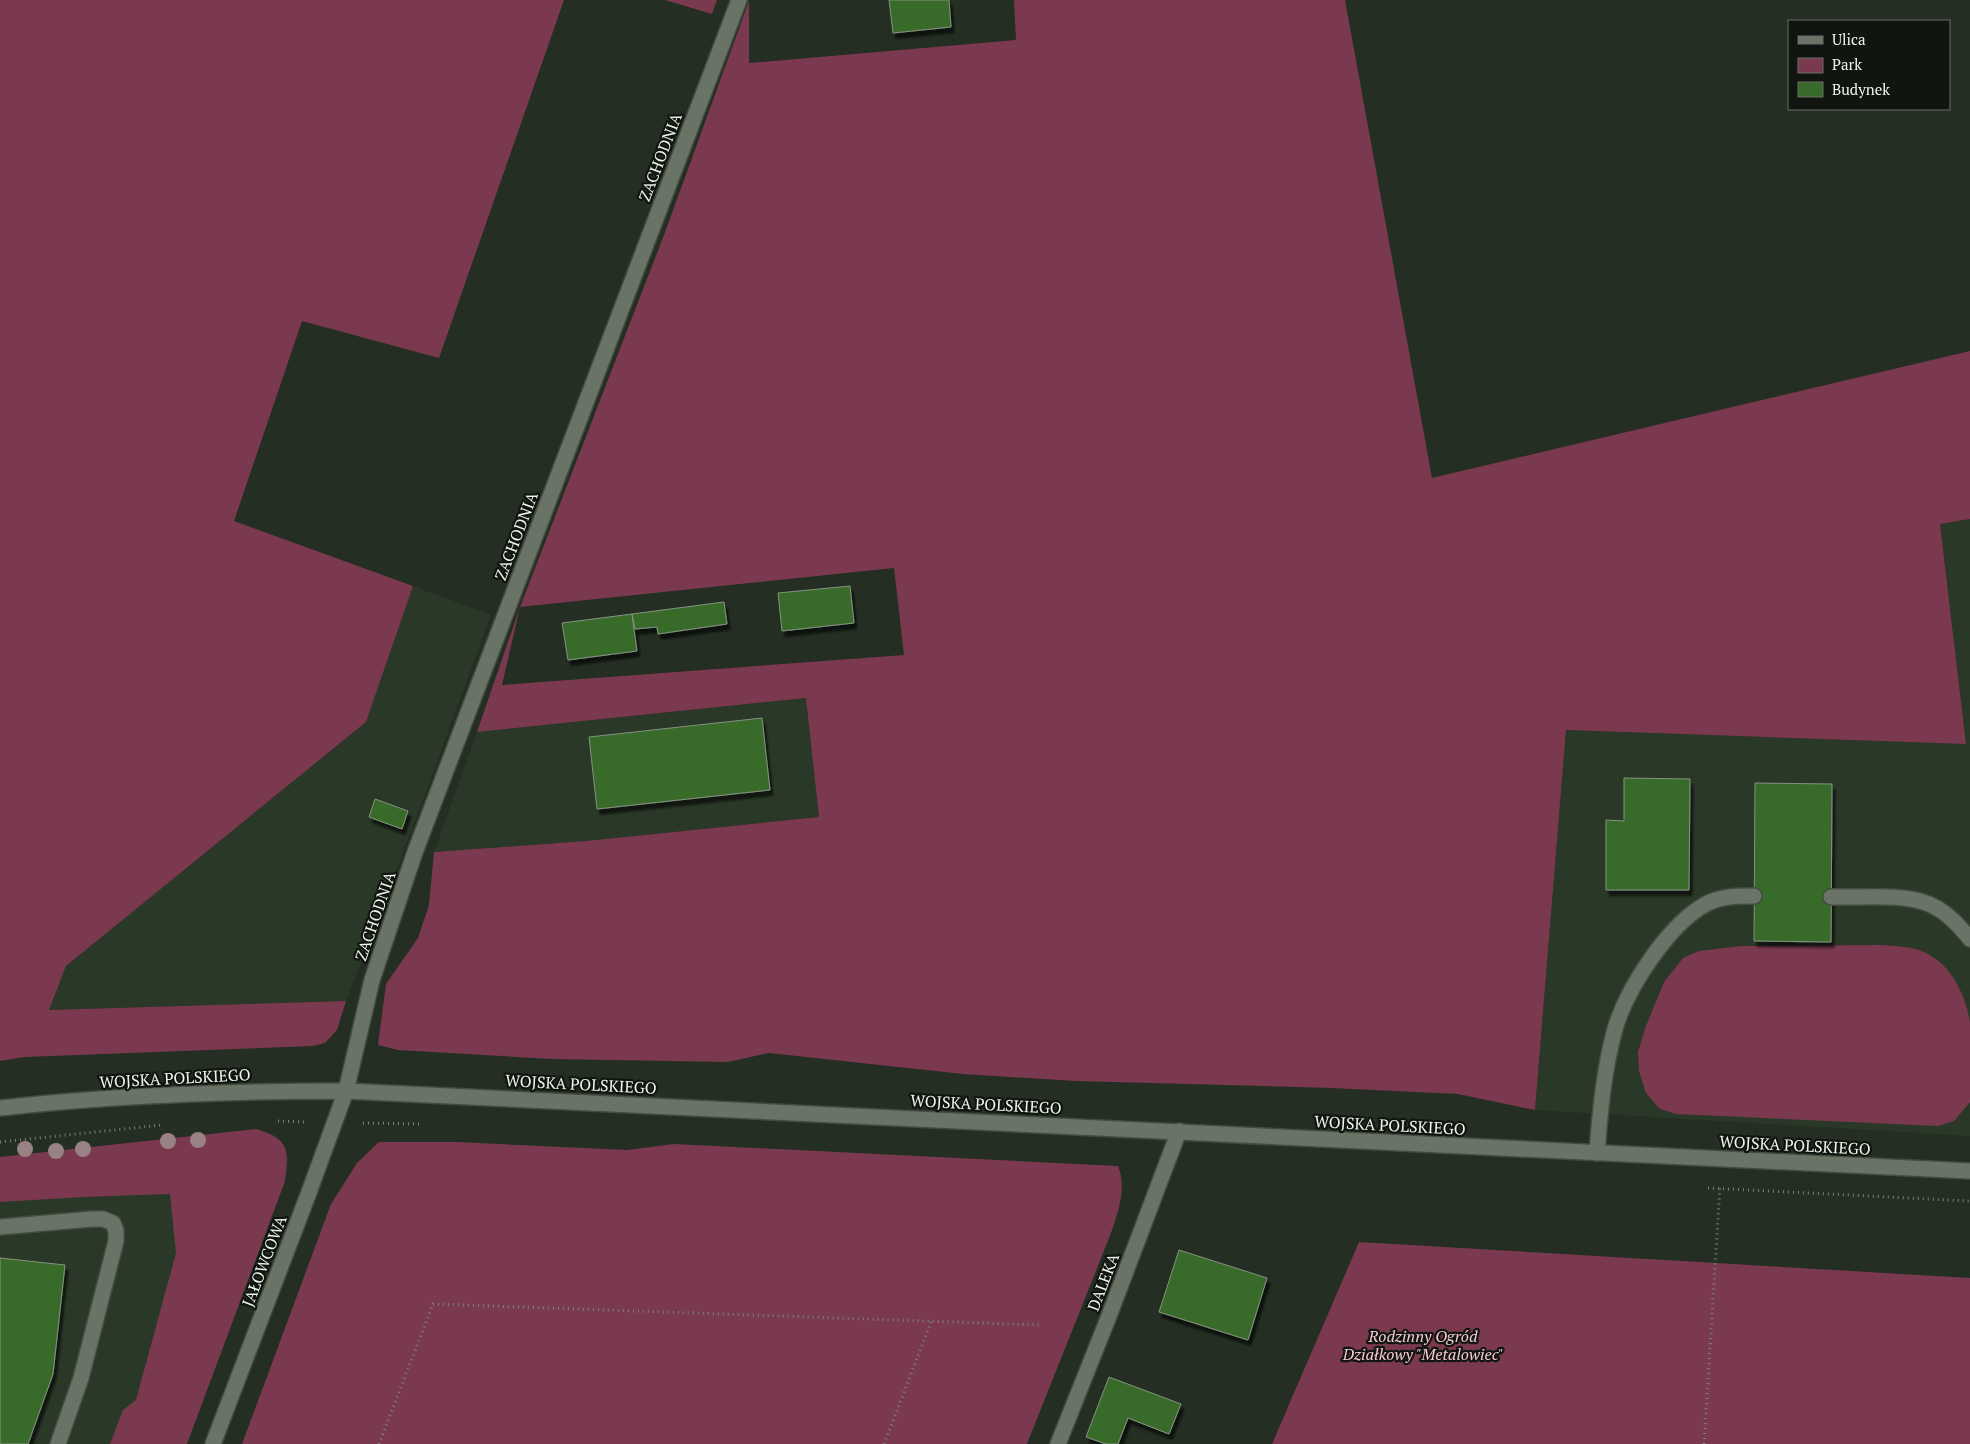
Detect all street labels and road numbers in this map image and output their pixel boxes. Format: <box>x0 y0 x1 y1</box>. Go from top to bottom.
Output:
street label: ZACHODNIA <box>633 110 687 204</box>
street label: ZACHODNIA <box>489 489 543 583</box>
street label: ZACHODNIA <box>349 868 401 964</box>
street label: WOJSKA POLSKIEGO <box>99 1063 251 1093</box>
street label: WOJSKA POLSKIEGO <box>505 1069 657 1099</box>
street label: WOJSKA POLSKIEGO <box>910 1089 1062 1119</box>
street label: WOJSKA POLSKIEGO <box>1314 1110 1466 1140</box>
street label: WOJSKA POLSKIEGO <box>1719 1130 1871 1160</box>
street label: JAŁOWCOWA <box>236 1212 292 1310</box>
street label: DALEKA <box>1082 1250 1124 1314</box>

